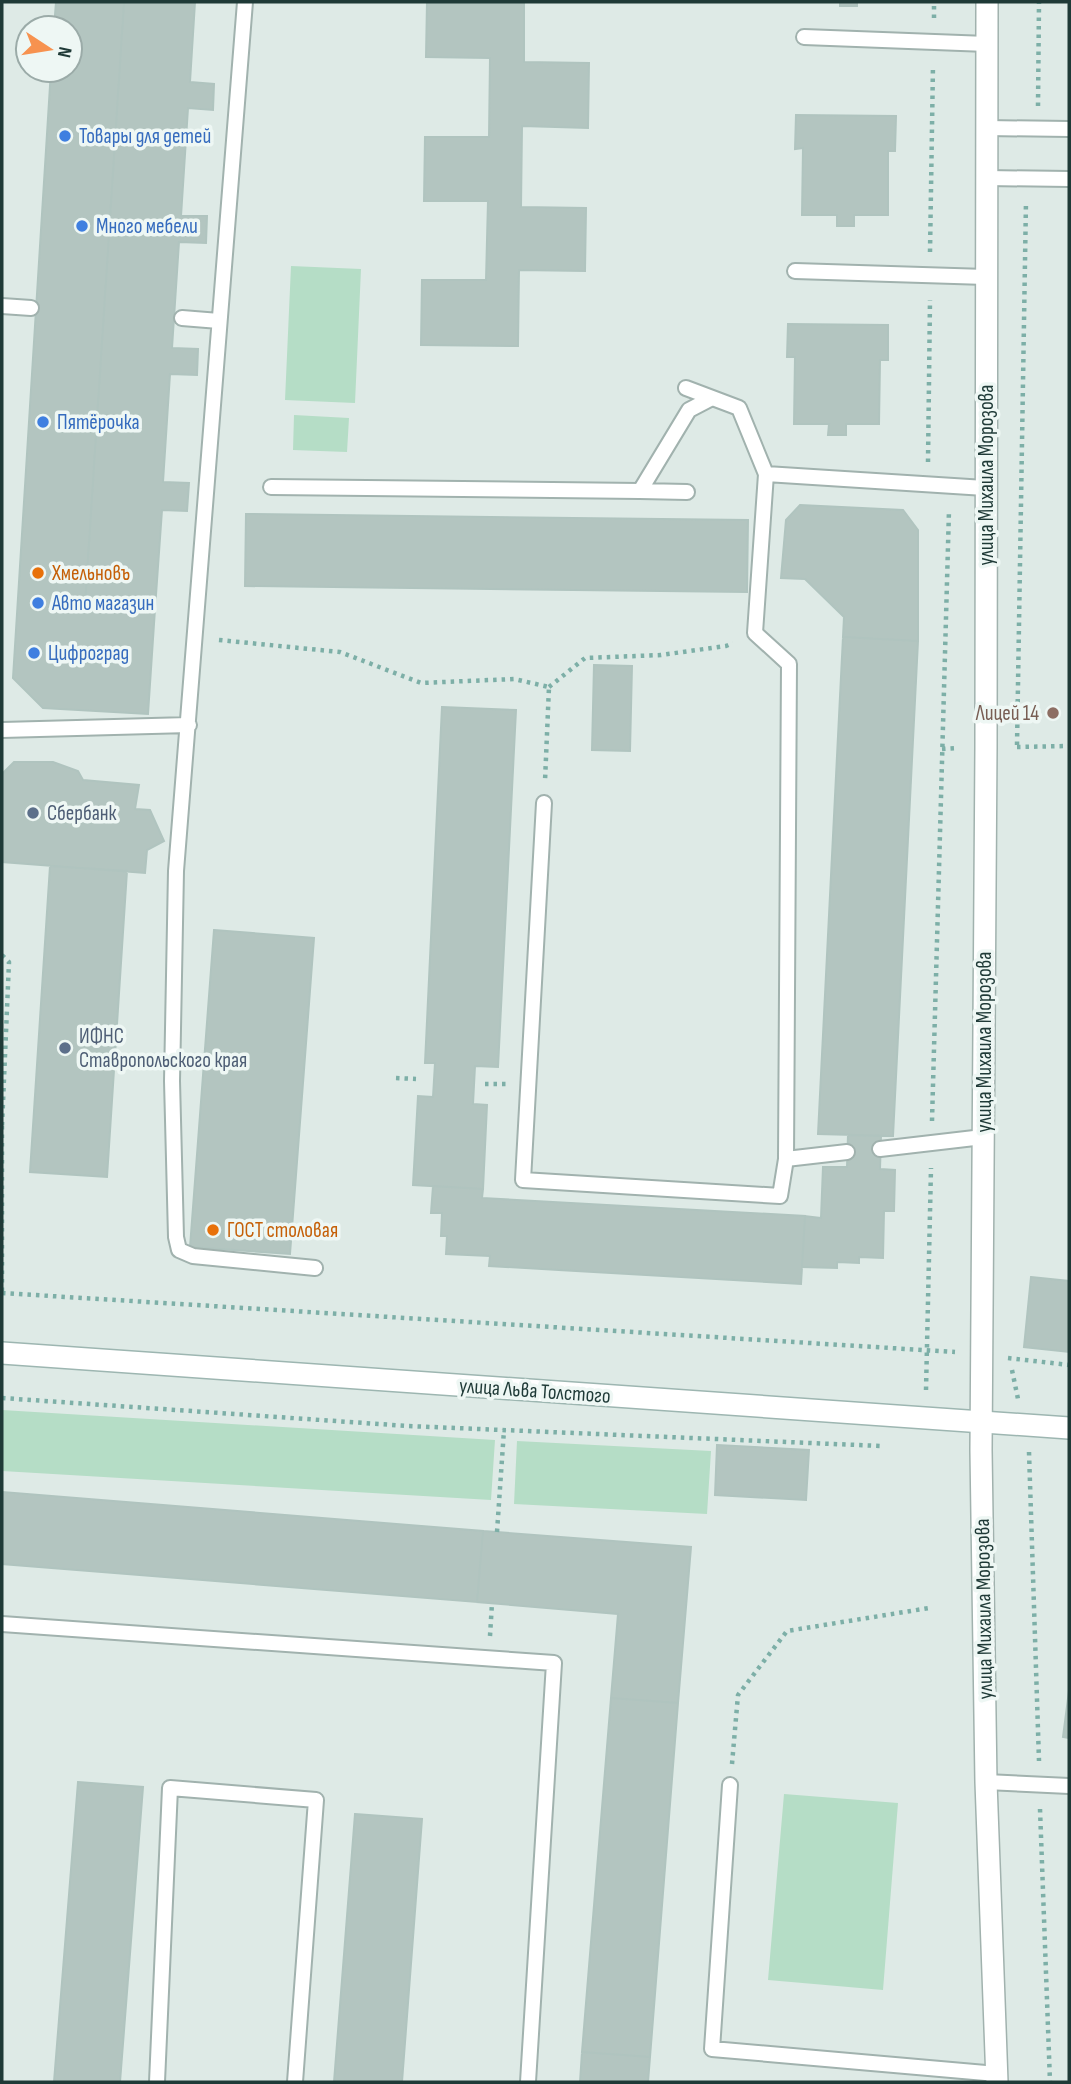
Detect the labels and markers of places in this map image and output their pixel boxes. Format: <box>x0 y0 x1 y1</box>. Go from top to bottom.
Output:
place label: Товары для детей <box>79 124 211 149</box>
marker: Товары для детей <box>57 128 73 144</box>
place label: Много мебели <box>96 214 198 239</box>
marker: Много мебели <box>74 218 90 234</box>
place label: Пятёрочка <box>57 410 140 435</box>
marker: Пятёрочка <box>35 414 51 430</box>
place label: Хмельновъ <box>51 561 130 586</box>
marker: Хмельновъ <box>30 565 46 581</box>
place label: Авто магазин <box>51 591 154 616</box>
marker: Авто магазин <box>30 595 46 611</box>
place label: Цифроград <box>48 641 129 666</box>
marker: Цифроград <box>26 645 42 661</box>
place label: Лицей 14 <box>975 701 1039 726</box>
marker: Лицей 14 <box>1045 705 1061 721</box>
place label: Сбербанк <box>47 801 117 826</box>
marker: Сбербанк <box>25 805 41 821</box>
place label: ИФНС Ставропольского края <box>79 1024 247 1073</box>
marker: ИФНС Ставропольского края <box>57 1040 73 1056</box>
place label: ГОСТ столовая <box>227 1218 338 1243</box>
marker: ГОСТ столовая <box>205 1222 221 1238</box>

